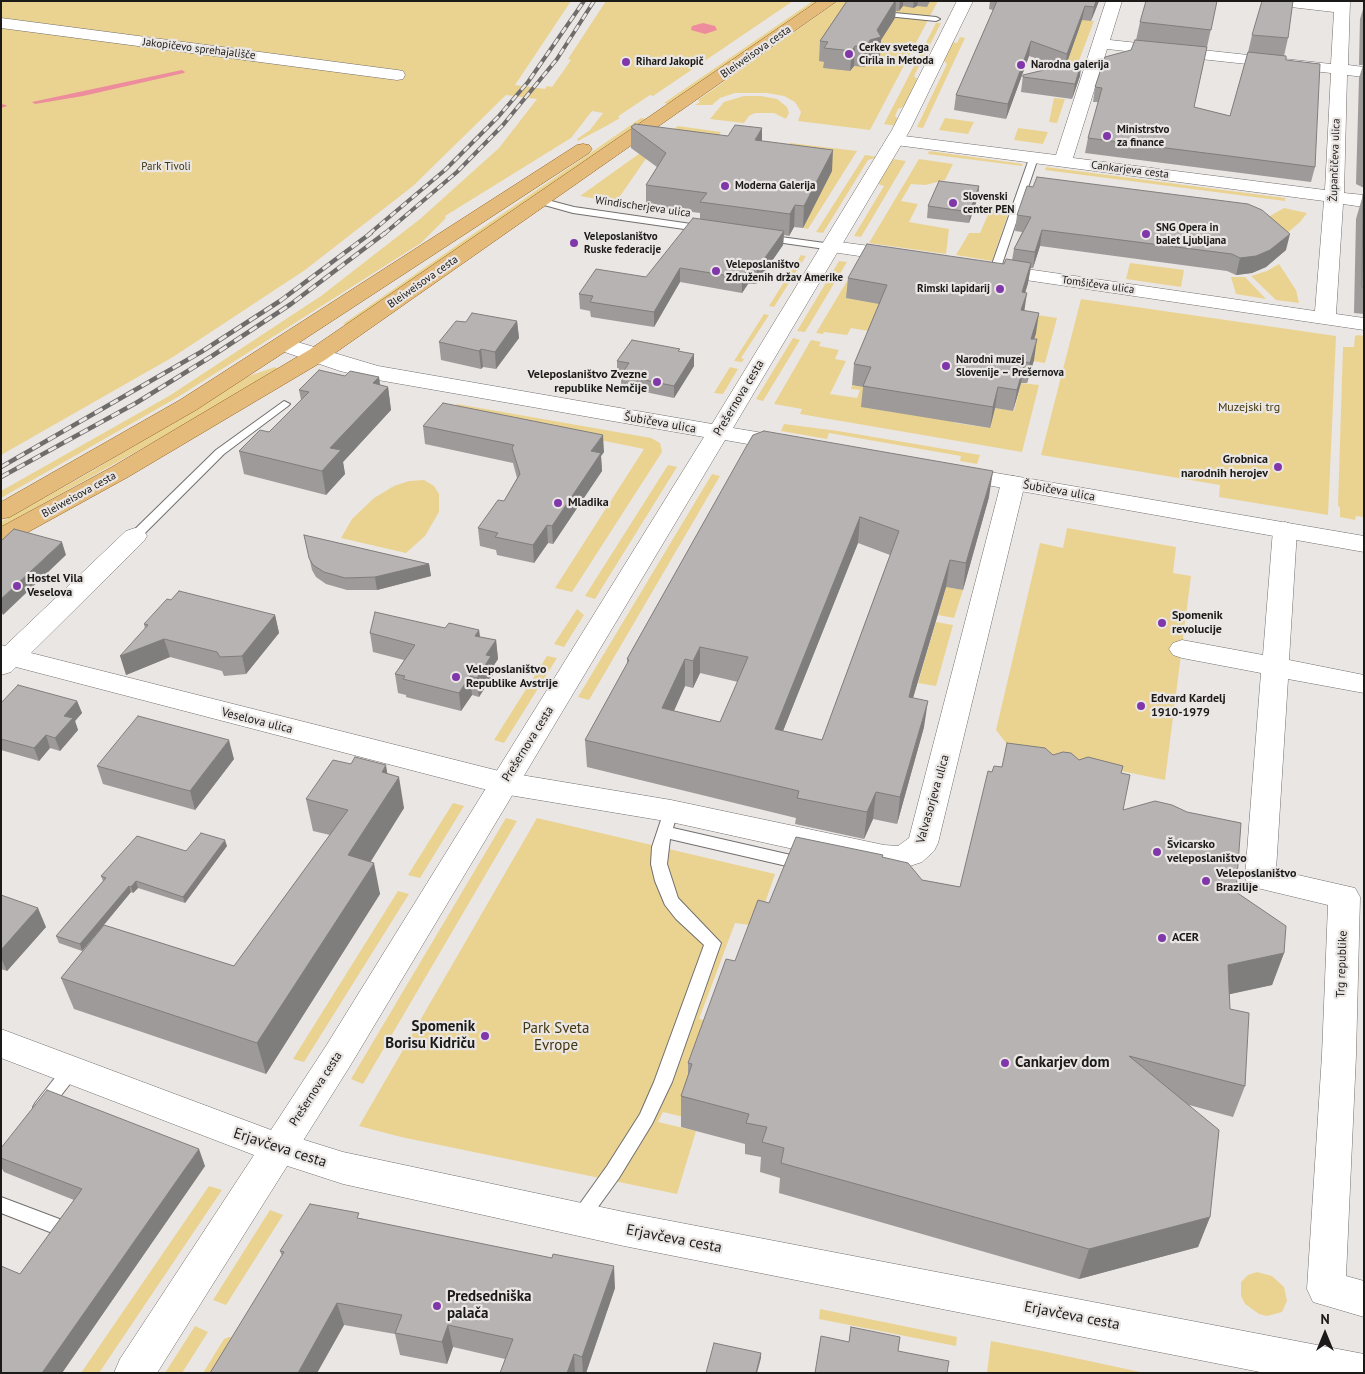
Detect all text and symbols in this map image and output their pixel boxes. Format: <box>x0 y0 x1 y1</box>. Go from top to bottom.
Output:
street label: Bleiweisova cesta <box>718 23 794 81</box>
street label: Jakopičevo sprehajališče <box>142 36 256 62</box>
place label: Cerkev svetega Cirila in Metoda <box>859 41 934 67</box>
marker: Cerkev svetega Cirila in Metoda <box>843 48 855 60</box>
place label: Rihard Jakopič <box>636 55 704 69</box>
marker: Rihard Jakopič <box>620 56 632 68</box>
place label: Narodna galerija <box>1031 58 1109 72</box>
marker: Narodna galerija <box>1015 59 1027 71</box>
street label: Župančičeva ulica <box>1327 118 1343 202</box>
place label: Ministrstvo za finance <box>1117 123 1169 149</box>
marker: Ministrstvo za finance <box>1101 130 1113 142</box>
street label: Cankarjeva cesta <box>1090 159 1170 181</box>
park label: Park Tivoli <box>141 160 191 174</box>
place label: Moderna Galerija <box>735 179 816 193</box>
marker: Moderna Galerija <box>719 180 731 192</box>
place label: Slovenski center PEN <box>963 190 1014 216</box>
street label: Windischerjeva ulica <box>594 194 692 220</box>
marker: Slovenski center PEN <box>947 197 959 209</box>
place label: SNG Opera in balet Ljubljana <box>1156 221 1226 247</box>
marker: SNG Opera in balet Ljubljana <box>1140 228 1152 240</box>
place label: Veleposlaništvo Ruske federacije <box>584 230 661 256</box>
marker: Veleposlaništvo Ruske federacije <box>568 237 580 249</box>
street label: Bleiweisova cesta <box>385 253 461 311</box>
place label: Veleposlaništvo Združenih držav Amerike <box>726 258 843 284</box>
marker: Veleposlaništvo Združenih držav Amerike <box>710 265 722 277</box>
street label: Tomšičeva ulica <box>1061 273 1135 297</box>
place label: Rimski lapidarij <box>917 282 990 296</box>
marker: Rimski lapidarij <box>994 283 1006 295</box>
place label: Narodni muzej Slovenije – Prešernova <box>956 353 1064 379</box>
street label: Prešernova cesta <box>711 358 767 438</box>
marker: Narodni muzej Slovenije – Prešernova <box>940 360 952 372</box>
place label: Veleposlaništvo Zvezne republike Nemčije <box>527 368 647 396</box>
marker: Veleposlaništvo Zvezne republike Nemčije <box>651 376 663 388</box>
park label: Muzejski trg <box>1218 401 1280 415</box>
street label: Šubičeva ulica <box>623 410 697 436</box>
place label: Grobnica narodnih herojev <box>1181 453 1268 481</box>
marker: Grobnica narodnih herojev <box>1272 461 1284 473</box>
street label: Bleiweisova cesta <box>40 469 118 521</box>
street label: Šubičeva ulica <box>1022 478 1096 504</box>
place label: Mladika <box>568 496 609 510</box>
marker: Mladika <box>552 497 564 509</box>
place label: Hostel Vila Veselova <box>27 572 83 600</box>
marker: Hostel Vila Veselova <box>11 580 23 592</box>
place label: Spomenik revolucije <box>1172 609 1223 637</box>
marker: Spomenik revolucije <box>1156 617 1168 629</box>
place label: Veleposlaništvo Republike Avstrije <box>466 663 558 691</box>
marker: Veleposlaništvo Republike Avstrije <box>450 671 462 683</box>
place label: Edvard Kardelj 1910-1979 <box>1151 692 1226 720</box>
marker: Edvard Kardelj 1910-1979 <box>1135 700 1147 712</box>
street label: Prešernova cesta <box>499 704 557 784</box>
street label: Veselova ulica <box>220 705 294 737</box>
street label: Valvasorjeva ulica <box>913 753 953 845</box>
place label: Švicarsko veleposlaništvo <box>1167 838 1247 866</box>
marker: Švicarsko veleposlaništvo <box>1151 846 1163 858</box>
place label: Veleposlaništvo Brazilije <box>1216 867 1296 895</box>
marker: Veleposlaništvo Brazilije <box>1200 875 1212 887</box>
street label: Trg republike <box>1334 930 1350 998</box>
place label: ACER <box>1172 931 1199 945</box>
marker: ACER <box>1156 932 1168 944</box>
place label: Spomenik Borisu Kidriču <box>385 1018 475 1053</box>
park label: Park Sveta Evrope <box>523 1020 589 1055</box>
marker: Spomenik Borisu Kidriču <box>479 1030 491 1042</box>
street label: Prešernova cesta <box>287 1049 345 1129</box>
place label: Cankarjev dom <box>1015 1054 1109 1072</box>
marker: Cankarjev dom <box>999 1057 1011 1069</box>
street label: Erjavčeva cesta <box>231 1124 329 1172</box>
street label: Erjavčeva cesta <box>625 1221 723 1257</box>
place label: Predsedniška palača <box>447 1288 531 1323</box>
street label: Erjavčeva cesta <box>1023 1298 1121 1334</box>
marker: Predsedniška palača <box>431 1300 443 1312</box>
north arrow <box>1300 1309 1350 1359</box>
text: N <box>1320 1310 1330 1328</box>

